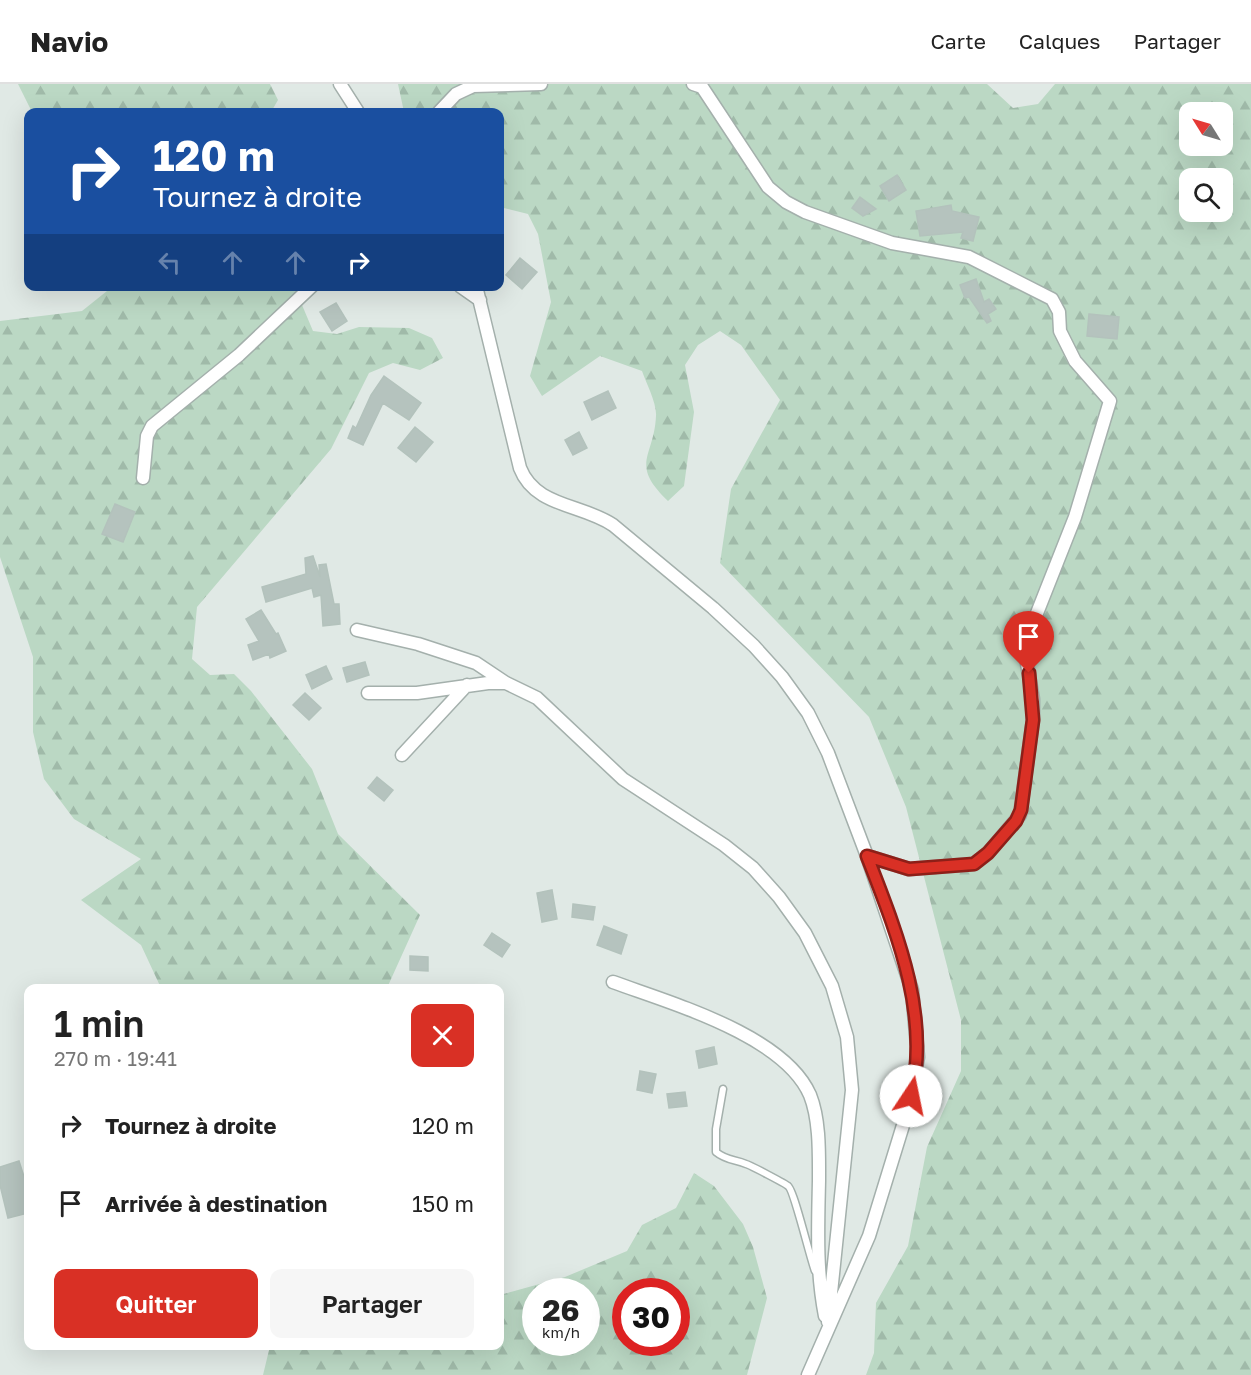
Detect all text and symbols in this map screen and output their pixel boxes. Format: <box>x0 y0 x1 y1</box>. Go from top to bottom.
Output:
text: Navio <box>30 25 108 58</box>
text: Carte <box>930 28 986 54</box>
text: Calques <box>1019 28 1100 54</box>
text: Partager <box>1133 28 1221 54</box>
north arrow <box>1179 102 1233 156</box>
map controls <box>1179 102 1233 222</box>
text: 120 m <box>153 130 275 180</box>
icon: right <box>54 132 132 210</box>
button: search <box>1179 168 1233 222</box>
text: Tournez à droite <box>153 181 362 213</box>
icon: left <box>153 246 186 279</box>
icon: ahead <box>216 246 249 279</box>
icon: ahead <box>279 246 312 279</box>
icon: right <box>342 246 375 279</box>
pin <box>1003 611 1054 673</box>
icon: arrive <box>1012 620 1045 653</box>
text: 1 min <box>54 1002 144 1045</box>
button: close <box>411 1004 474 1067</box>
text: 270 m · 19:41 <box>54 1046 177 1070</box>
position arrow <box>879 1064 943 1128</box>
icon: right <box>54 1109 87 1142</box>
text: Tournez à droite <box>105 1112 276 1139</box>
text: 120 m <box>412 1112 474 1139</box>
icon: arrive <box>54 1187 87 1220</box>
text: Arrivée à destination <box>105 1190 327 1217</box>
text: 150 m <box>412 1190 474 1217</box>
button: Quitter <box>54 1269 258 1338</box>
button: Partager <box>270 1269 474 1338</box>
speed limit sign: 30 <box>612 1278 690 1356</box>
text: 26 <box>542 1292 580 1328</box>
text: km/h <box>542 1323 580 1341</box>

